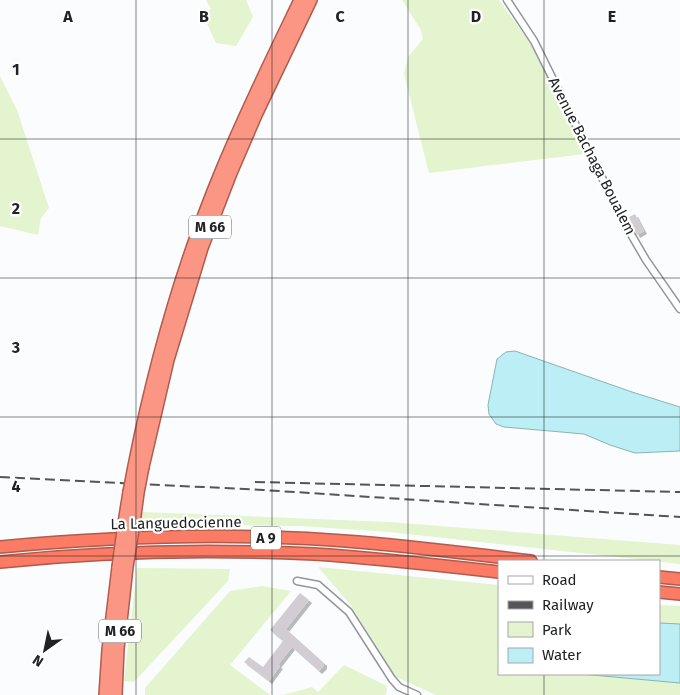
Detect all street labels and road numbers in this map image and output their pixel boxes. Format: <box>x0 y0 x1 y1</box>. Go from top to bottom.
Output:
street label: Avenue Bachaga Boualem <box>544 74 640 238</box>
road number: M 66 <box>189 216 231 238</box>
street label: La Languedocienne <box>110 513 242 533</box>
road number: A 9 <box>251 526 281 550</box>
road number: M 66 <box>99 620 141 642</box>

